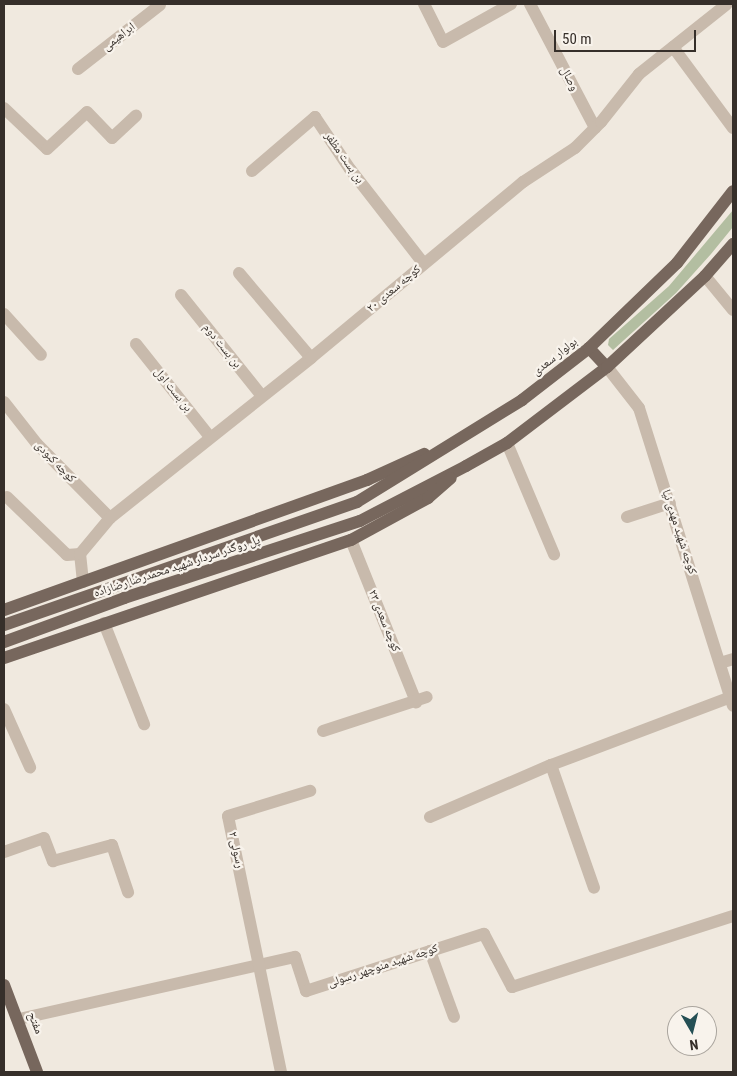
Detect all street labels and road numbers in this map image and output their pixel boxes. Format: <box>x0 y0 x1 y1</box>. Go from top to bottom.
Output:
street label: ابراهیمی <box>100 20 138 54</box>
street label: وصال <box>557 64 581 94</box>
street label: بن بست مظفر <box>321 130 367 186</box>
street label: کوچه سعدی ۲۰ <box>364 262 424 316</box>
street label: بن بست دوم <box>200 321 244 371</box>
street label: بولوار سعدی <box>530 335 580 379</box>
street label: بن بست اول <box>151 365 195 415</box>
street label: کوچه کبودی <box>31 438 79 486</box>
street label: کوچه شهید مهدی نیا <box>659 488 699 576</box>
street label: پل روگذر سردار شهید محمدرضا رضازاده <box>92 533 262 601</box>
street label: کوچه سعدی ۲۳ <box>365 588 403 654</box>
street label: رسولی ۲ <box>225 830 247 870</box>
street label: کوچه شهید منوچهر رسولی <box>326 941 440 991</box>
street label: مفتح <box>24 1010 46 1036</box>

